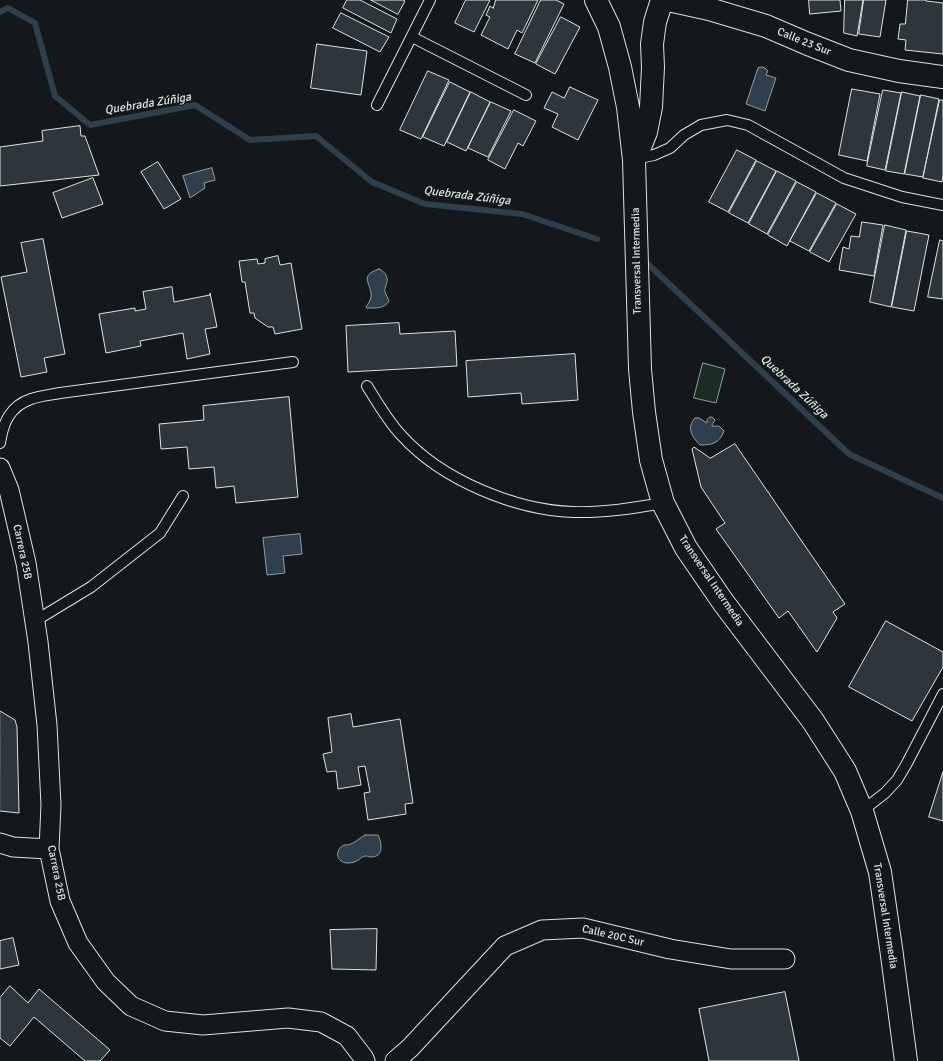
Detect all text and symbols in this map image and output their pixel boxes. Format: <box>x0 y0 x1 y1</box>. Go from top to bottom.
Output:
street label: Calle 23 Sur <box>775 25 833 59</box>
water label: Quebrada Zúñiga <box>104 90 192 118</box>
water label: Quebrada Zúñiga <box>423 184 511 208</box>
street label: Transversal Intermedia <box>629 207 645 315</box>
water label: Quebrada Zúñiga <box>757 352 831 422</box>
street label: Carrera 25B <box>10 523 34 581</box>
street label: Transversal Intermedia <box>676 533 746 629</box>
street label: Carrera 25B <box>44 844 68 902</box>
street label: Transversal Intermedia <box>870 862 900 970</box>
street label: Calle 20C Sur <box>581 922 645 950</box>

